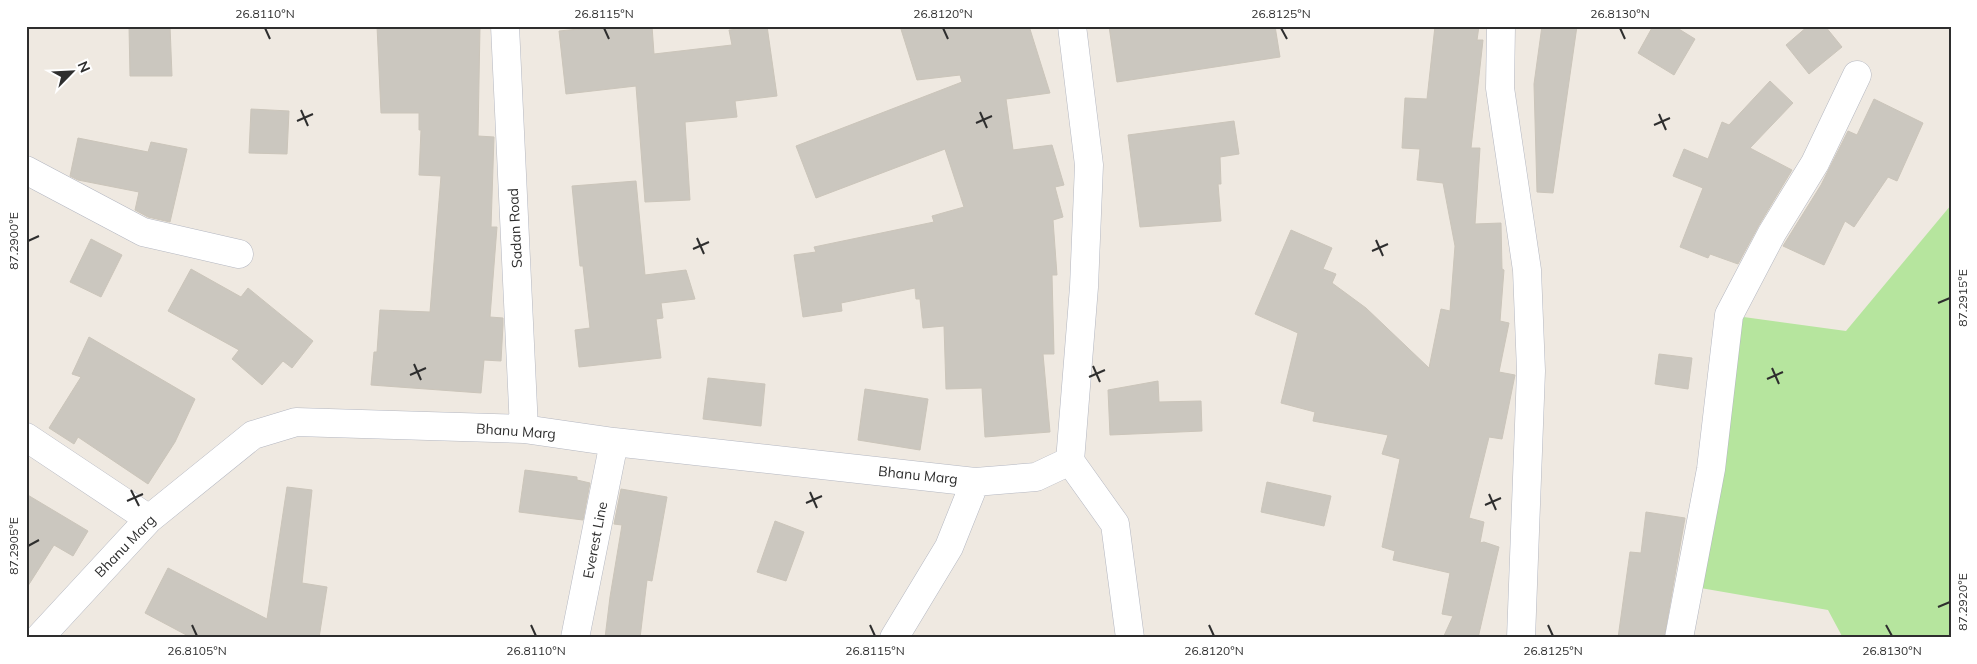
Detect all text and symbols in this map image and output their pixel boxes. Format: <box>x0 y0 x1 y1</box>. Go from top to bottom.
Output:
text: 26.8110°N <box>235 6 295 21</box>
text: 26.8115°N <box>574 6 634 21</box>
text: 26.8120°N <box>913 6 973 21</box>
text: 26.8125°N <box>1251 6 1311 21</box>
text: 26.8130°N <box>1590 6 1650 21</box>
north arrow <box>48 48 98 98</box>
text: N <box>74 58 94 75</box>
street label: Sadan Road <box>504 188 526 268</box>
text: 87.2900°E <box>6 212 21 270</box>
text: 87.2915°E <box>1955 269 1970 327</box>
street label: Bhanu Marg <box>476 419 556 443</box>
street label: Bhanu Marg <box>877 462 959 488</box>
street label: Everest Line <box>579 500 611 580</box>
street label: Bhanu Marg <box>91 511 159 581</box>
text: 87.2905°E <box>6 517 21 575</box>
text: 87.2920°E <box>1955 573 1970 631</box>
text: 26.8105°N <box>167 643 227 658</box>
text: 26.8110°N <box>506 643 566 658</box>
text: 26.8115°N <box>845 643 905 658</box>
text: 26.8120°N <box>1184 643 1244 658</box>
text: 26.8125°N <box>1523 643 1583 658</box>
text: 26.8130°N <box>1862 643 1922 658</box>

